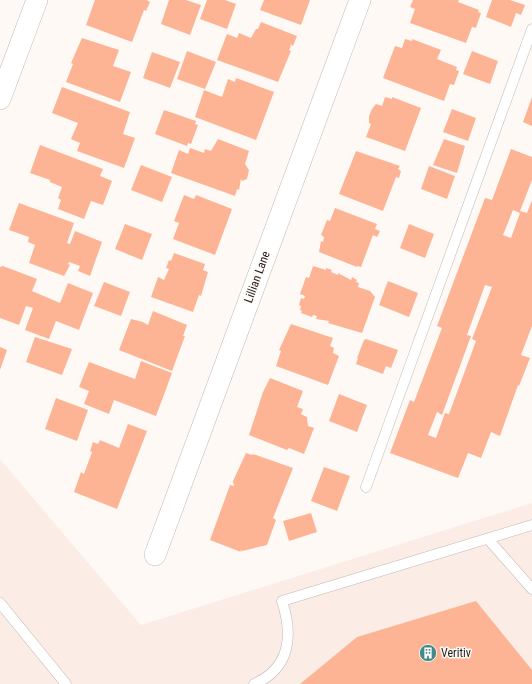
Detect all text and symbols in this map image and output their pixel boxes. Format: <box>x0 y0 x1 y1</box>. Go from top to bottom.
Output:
street label: Lillian Lane <box>241 249 273 305</box>
building icon: Veritiv <box>418 643 438 663</box>
place label: Veritiv <box>441 646 471 660</box>

